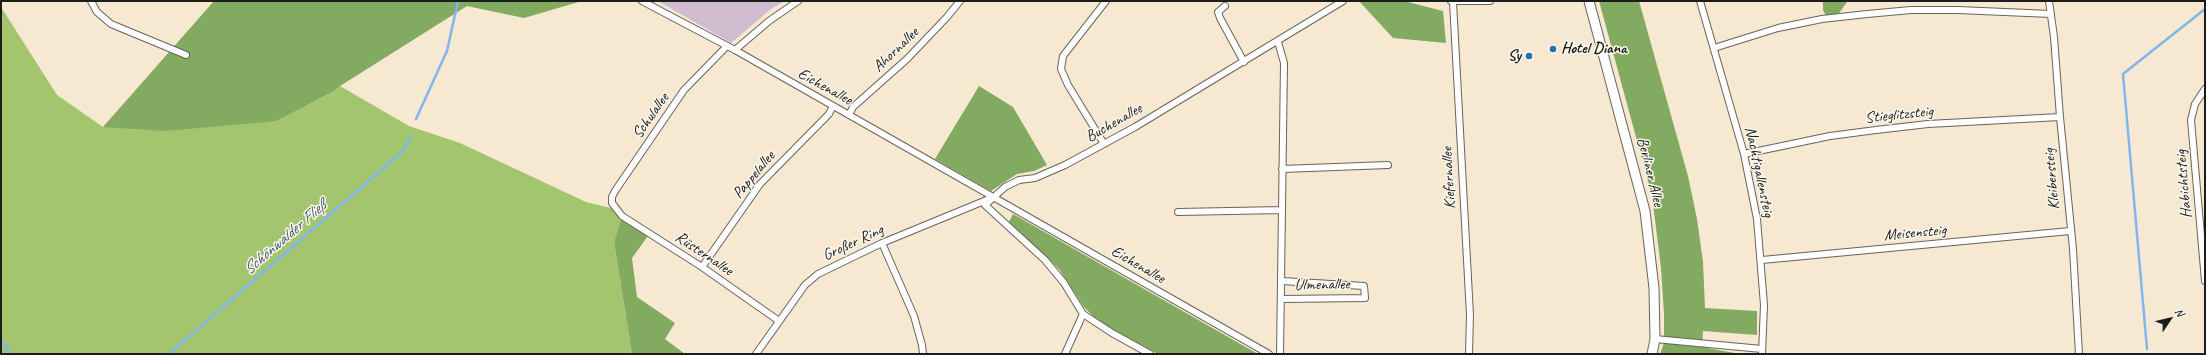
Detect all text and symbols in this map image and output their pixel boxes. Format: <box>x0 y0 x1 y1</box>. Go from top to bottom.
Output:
street label: Ahornallee <box>869 24 923 76</box>
place label: Hotel Diana <box>1561 39 1627 59</box>
marker: Hotel Diana <box>1548 44 1558 54</box>
place label: Sy <box>1508 46 1521 66</box>
marker: Sy <box>1524 51 1534 61</box>
street label: Eichenallee <box>794 64 856 110</box>
street label: Schulallee <box>628 90 674 142</box>
street label: Buchenallee <box>1082 99 1146 147</box>
street label: Stieglitzsteig <box>1864 102 1934 128</box>
street label: Nachtigallensteig <box>1740 125 1778 219</box>
street label: Berliner Allee <box>1632 135 1668 209</box>
street label: Pappelallee <box>729 147 779 203</box>
street label: Kiefernallee <box>1438 147 1460 209</box>
street label: Kleibersteig <box>2040 147 2064 211</box>
street label: Habichtsteig <box>2171 149 2197 219</box>
water label: Schönwalder Fließ <box>239 196 331 280</box>
street label: Großer Ring <box>820 221 886 265</box>
street label: Meisensteig <box>1883 221 1947 245</box>
street label: Rüsternallee <box>671 228 737 280</box>
street label: Eichenallee <box>1108 242 1168 288</box>
street label: Ulmenallee <box>1294 275 1350 295</box>
north arrow <box>2150 299 2190 339</box>
text: N <box>2172 305 2188 319</box>

